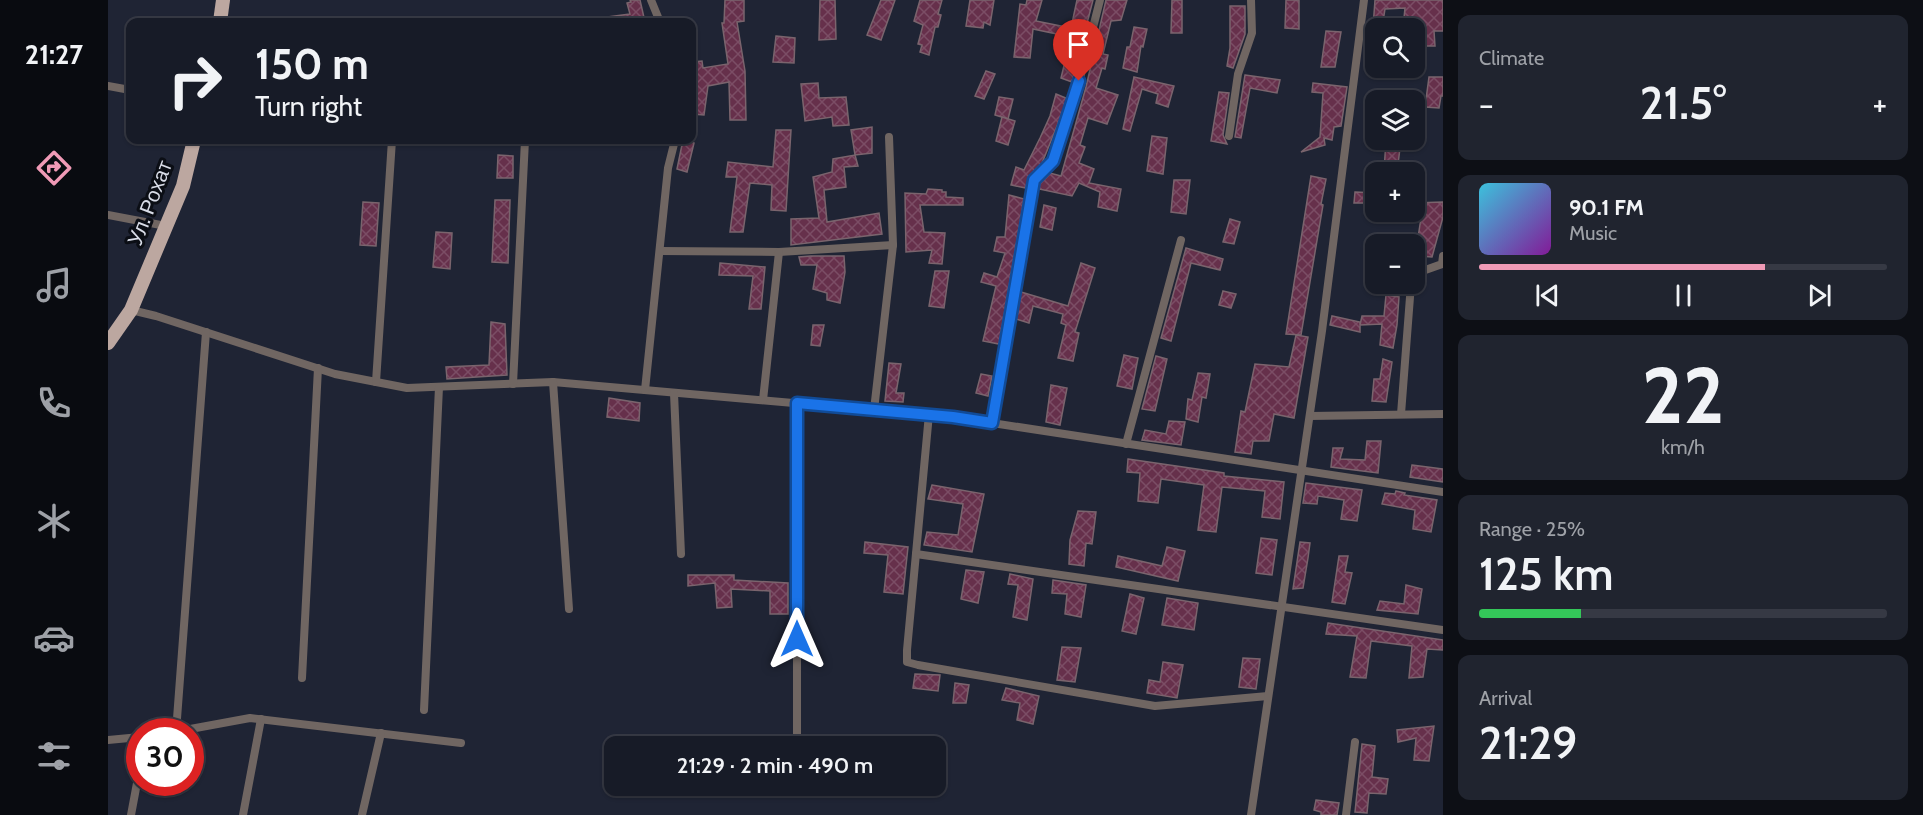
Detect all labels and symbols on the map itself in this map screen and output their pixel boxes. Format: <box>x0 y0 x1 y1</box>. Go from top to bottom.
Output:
pin <box>1053 19 1104 81</box>
street label: Ул. Рохат <box>122 156 177 249</box>
position arrow <box>765 607 829 671</box>
speed limit sign: 30 <box>126 718 204 796</box>

